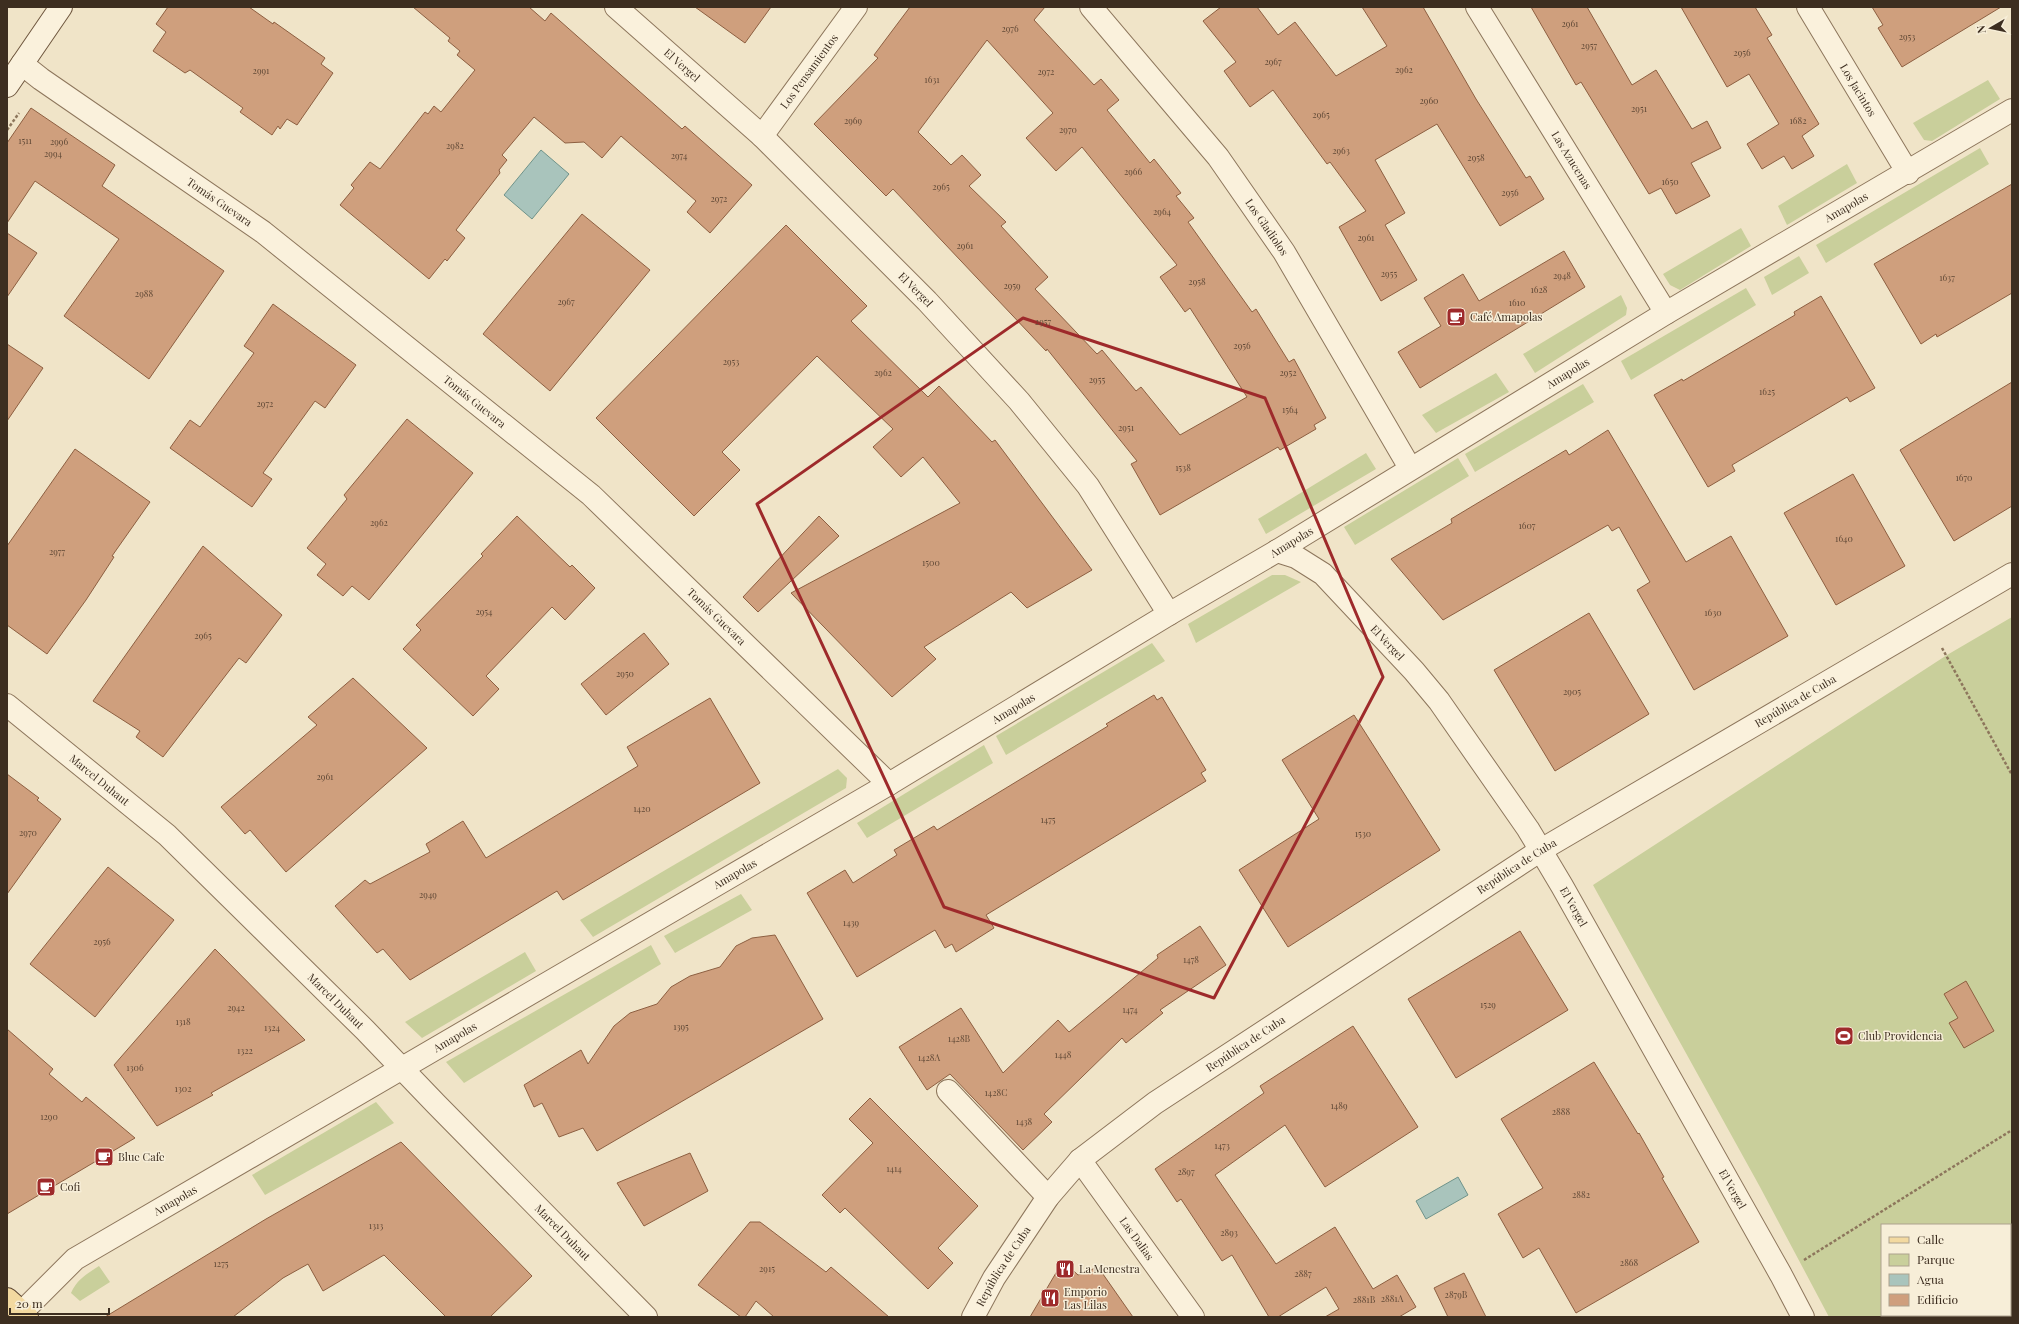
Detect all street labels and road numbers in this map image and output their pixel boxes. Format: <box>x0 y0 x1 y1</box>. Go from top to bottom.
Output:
street label: Los Pensamientos <box>776 31 841 111</box>
street label: El Vergel <box>661 45 704 85</box>
street label: Los Jacintos <box>1837 61 1880 119</box>
street label: Las Azucenas <box>1548 128 1596 192</box>
street label: Tomás Guevara <box>184 174 256 230</box>
street label: Amapolas <box>1821 188 1871 226</box>
street label: Los Gladiolos <box>1242 195 1292 258</box>
street label: El Vergel <box>895 269 937 310</box>
street label: Amapolas <box>1542 354 1592 392</box>
street label: Tomás Guevara <box>440 372 510 431</box>
street label: Amapolas <box>1266 523 1316 561</box>
street label: Tomás Guevara <box>684 584 750 649</box>
street label: El Vergel <box>1367 621 1408 663</box>
street label: República de Cuba <box>1752 671 1839 730</box>
street label: Amapolas <box>988 689 1038 727</box>
street label: Marcel Duhaut <box>67 751 133 809</box>
street label: República de Cuba <box>1474 834 1559 897</box>
street label: Amapolas <box>709 855 759 893</box>
street label: El Vergel <box>1557 884 1591 929</box>
street label: Marcel Duhaut <box>305 970 367 1032</box>
street label: República de Cuba <box>1203 1012 1288 1075</box>
street label: Amapolas <box>429 1018 479 1056</box>
street label: El Vergel <box>1716 1166 1750 1211</box>
street label: Amapolas <box>150 1181 200 1219</box>
street label: Marcel Duhaut <box>532 1201 594 1263</box>
street label: Las Dalias <box>1116 1214 1158 1263</box>
street label: República de Cuba <box>972 1223 1034 1309</box>

